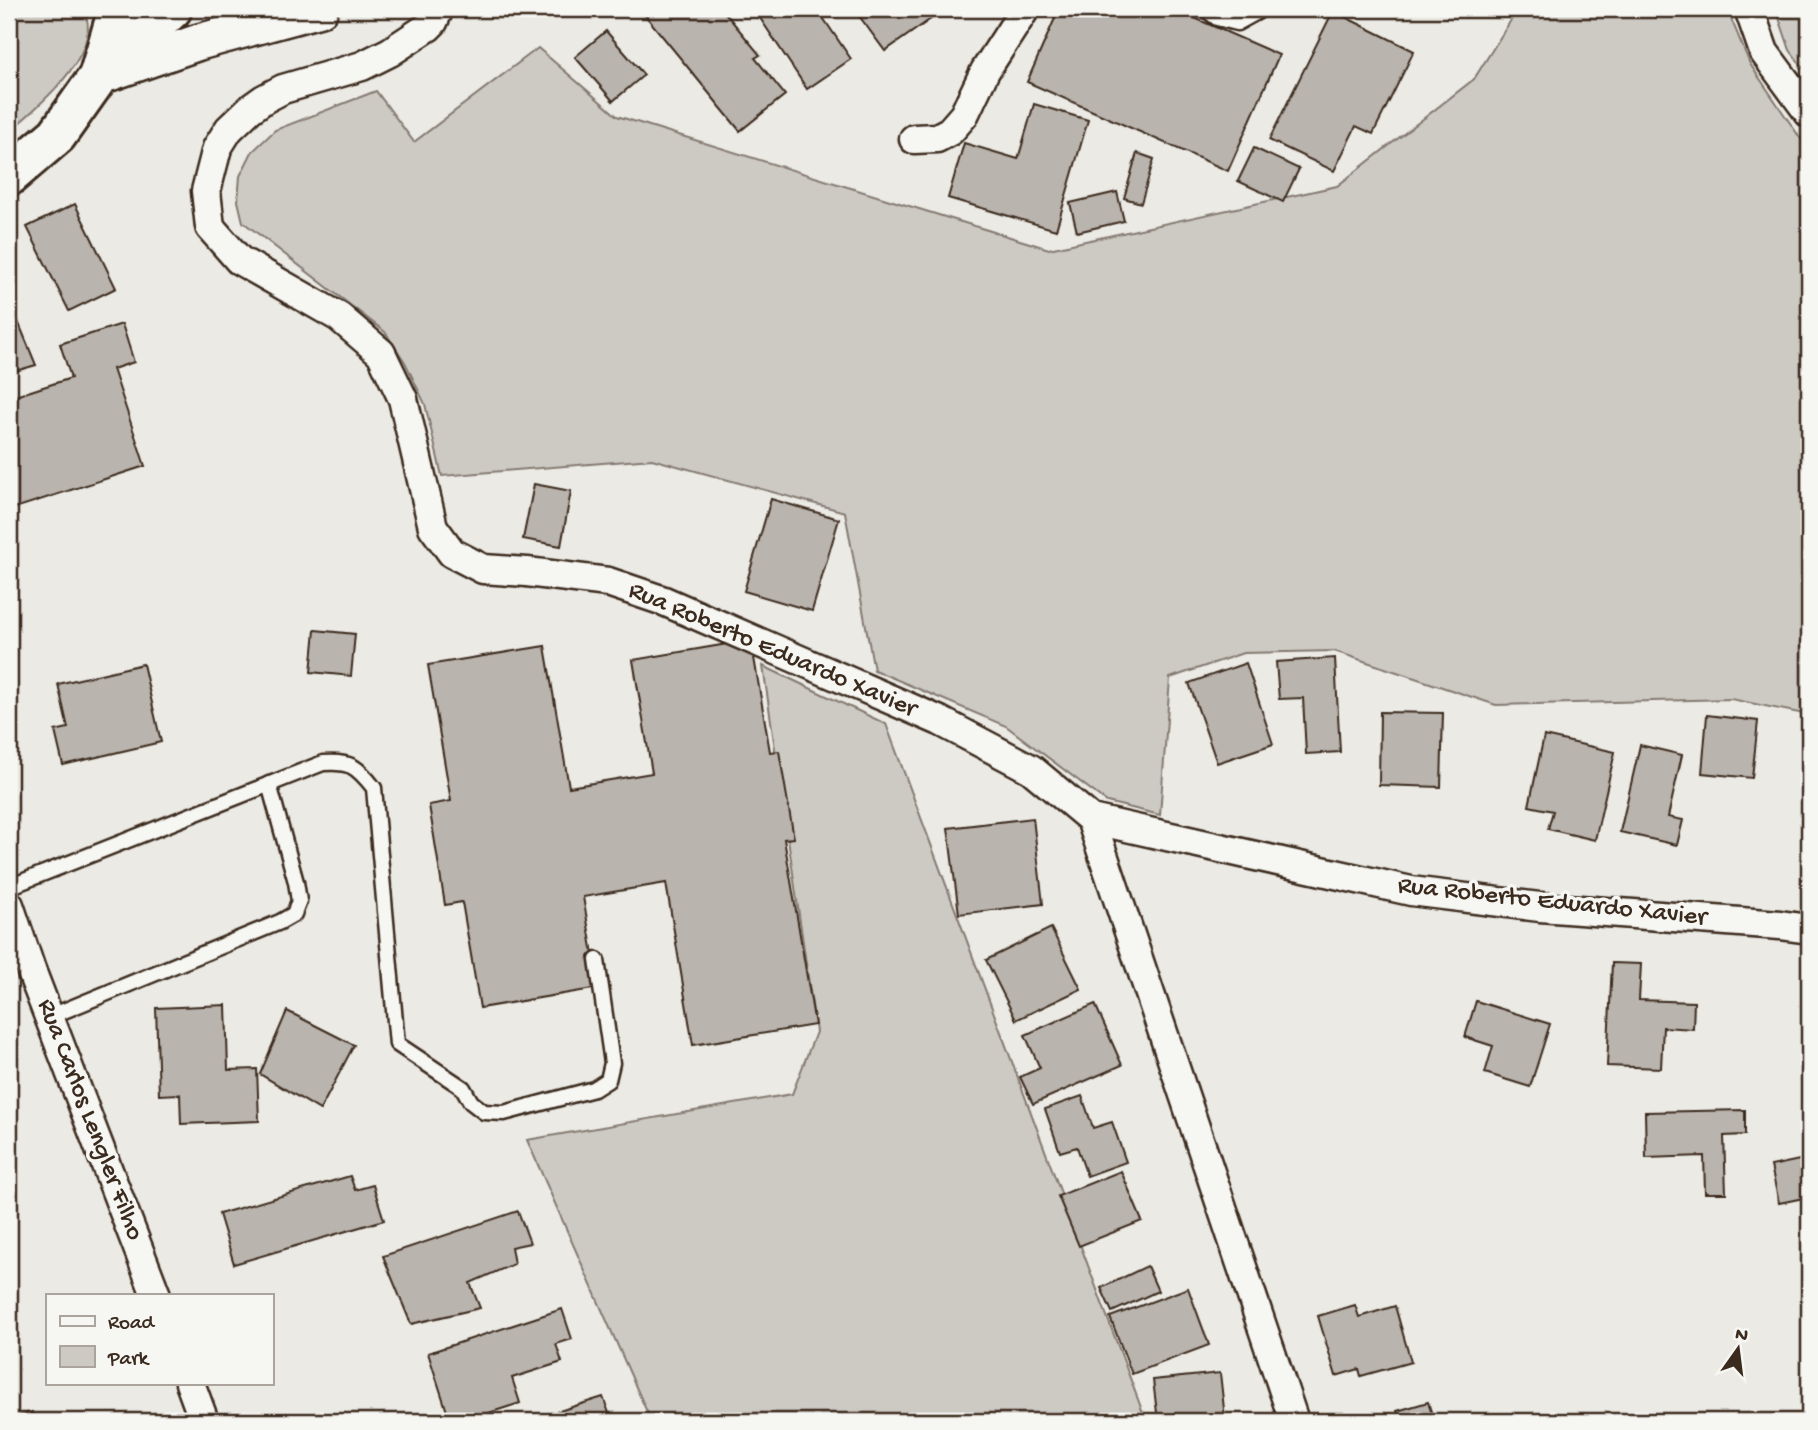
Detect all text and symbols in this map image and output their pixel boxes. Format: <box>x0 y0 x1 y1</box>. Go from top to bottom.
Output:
street label: Rua Roberto Eduardo Xavier <box>623 576 923 727</box>
street label: Rua Roberto Eduardo Xavier <box>1396 871 1711 935</box>
street label: Rua Carlos Lengler Filho <box>29 995 149 1245</box>
legend <box>46 1294 273 1384</box>
text: Road <box>108 1312 156 1337</box>
north arrow <box>1702 1314 1772 1384</box>
text: N <box>1732 1323 1750 1349</box>
text: Park <box>107 1348 151 1373</box>

